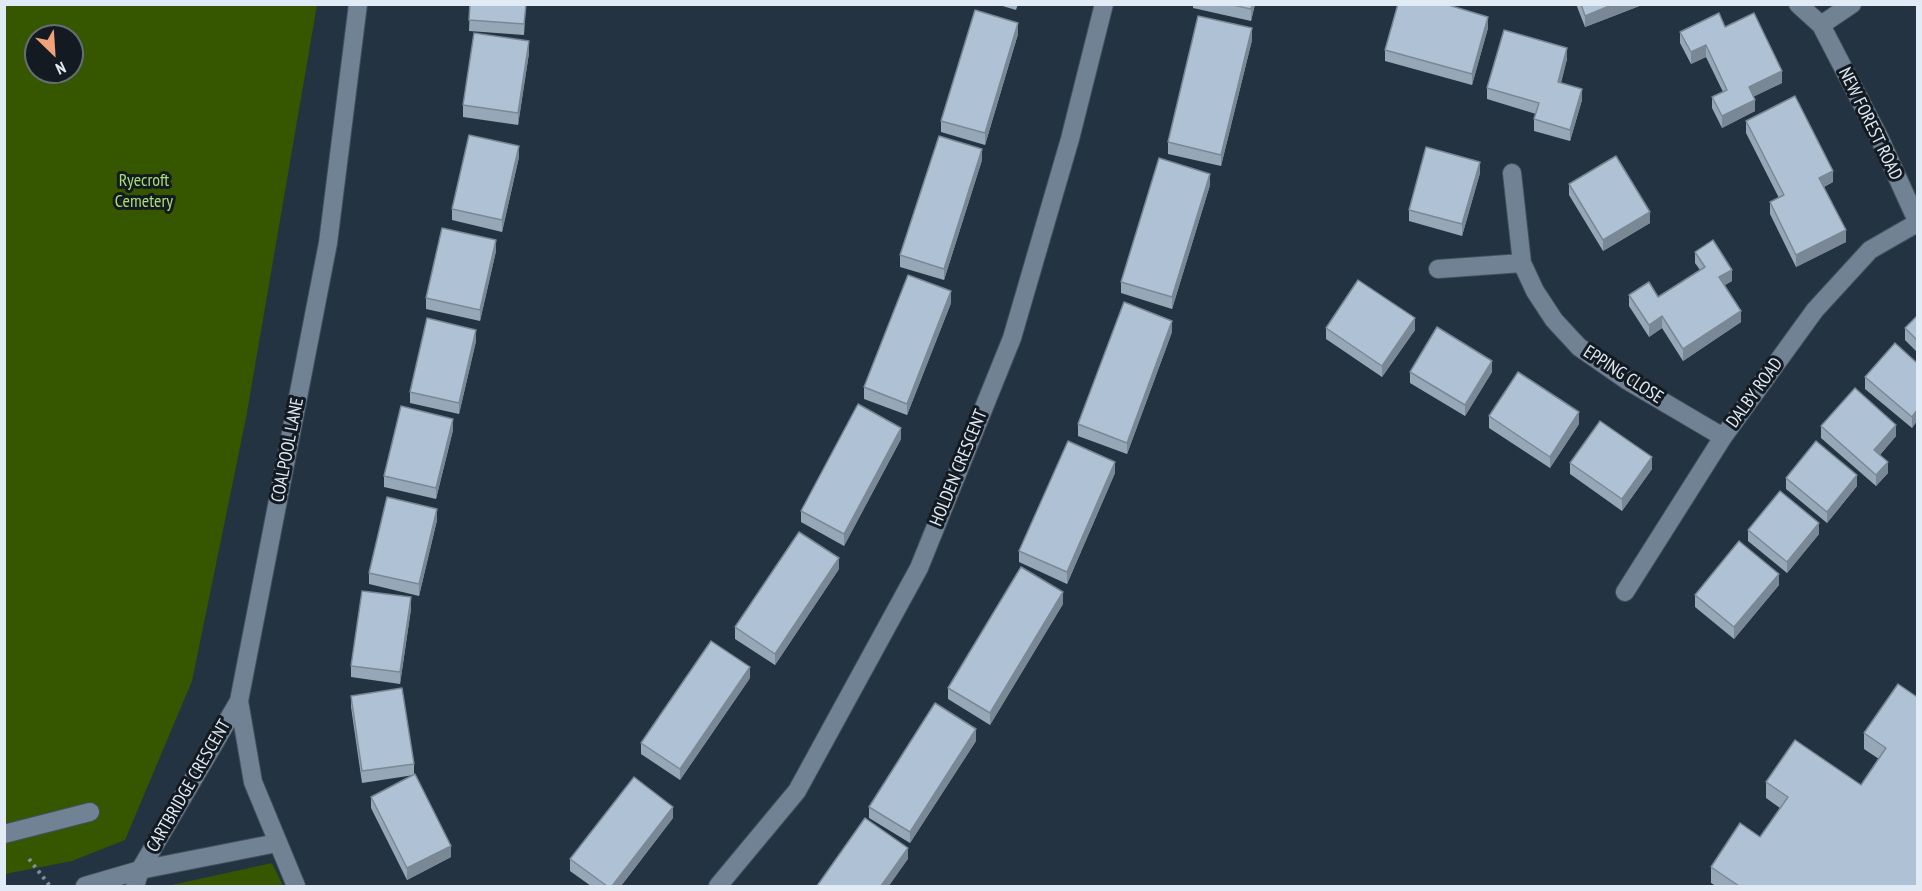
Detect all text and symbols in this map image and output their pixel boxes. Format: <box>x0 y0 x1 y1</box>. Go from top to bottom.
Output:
north arrow <box>24 24 84 84</box>
text: N <box>53 58 69 79</box>
street label: NEW FOREST ROAD <box>1834 64 1906 184</box>
park label: Ryecroft Cemetery <box>115 170 173 213</box>
street label: EPPING CLOSE <box>1579 341 1667 409</box>
street label: DALBY ROAD <box>1722 354 1788 432</box>
street label: COALPOOL LANE <box>267 396 309 504</box>
street label: HOLDEN CRESCENT <box>926 407 992 529</box>
street label: CARTBRIDGE CRESCENT <box>142 716 236 856</box>

